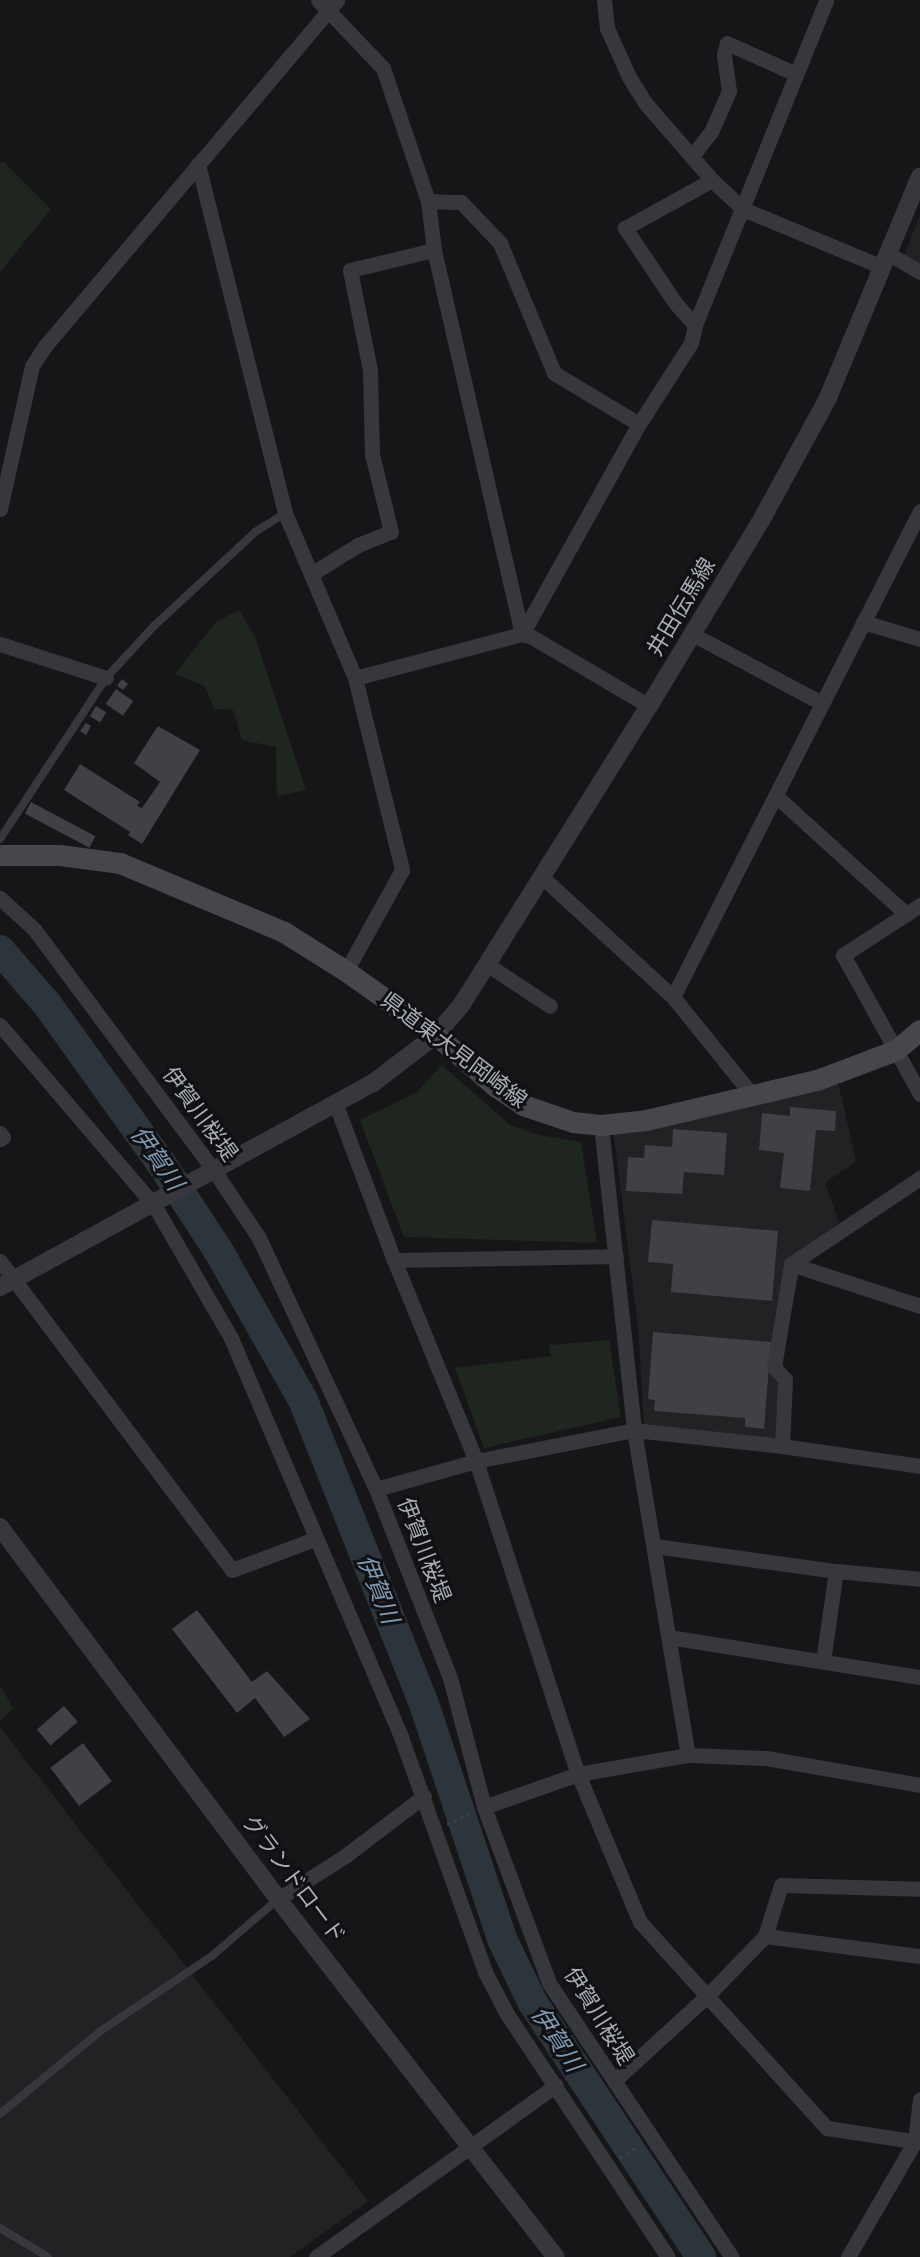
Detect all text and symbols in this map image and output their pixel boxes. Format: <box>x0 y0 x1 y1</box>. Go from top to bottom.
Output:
street label: 井田伝馬線 <box>641 553 721 661</box>
street label: 県道東大見岡崎線 <box>376 986 532 1114</box>
street label: 伊賀川桜堤 <box>157 1062 243 1166</box>
water label: 伊賀川 <box>125 1120 189 1196</box>
street label: 伊賀川桜堤 <box>392 1494 456 1606</box>
water label: 伊賀川 <box>351 1550 405 1628</box>
street label: グランドロード <box>237 1810 351 1948</box>
street label: 伊賀川桜堤 <box>559 1962 639 2070</box>
water label: 伊賀川 <box>525 2001 589 2077</box>

